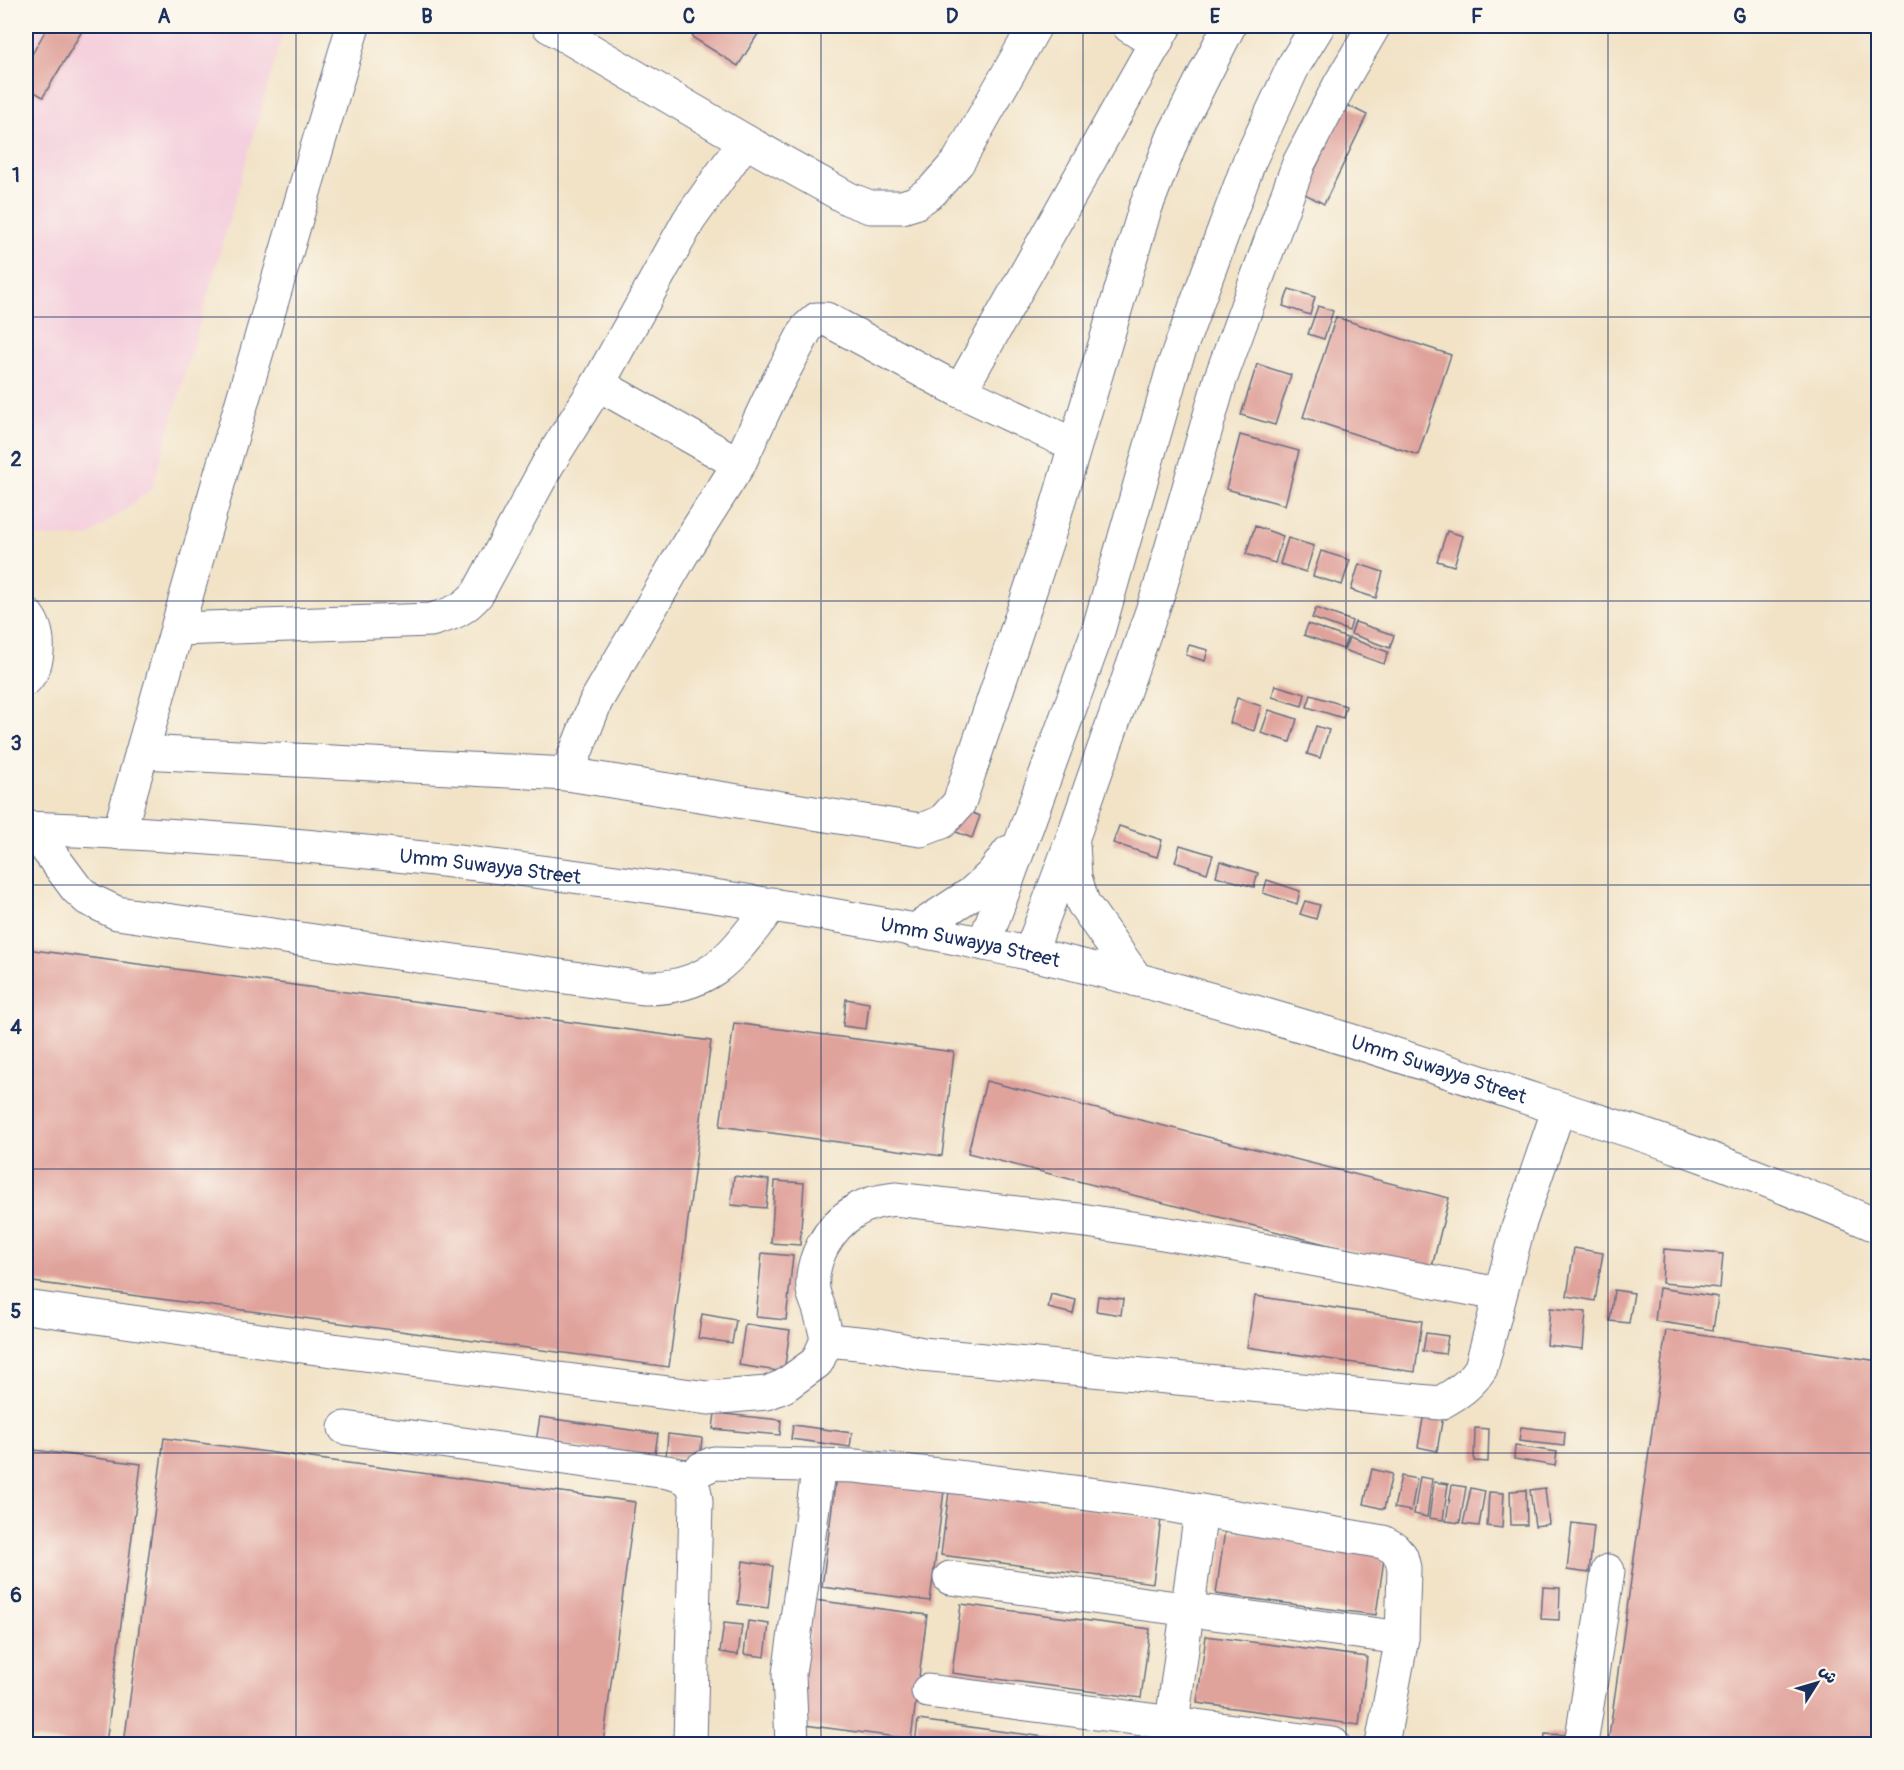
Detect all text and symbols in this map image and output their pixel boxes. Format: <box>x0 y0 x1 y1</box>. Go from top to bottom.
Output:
text: A <box>158 4 171 29</box>
text: B <box>421 4 433 29</box>
text: C <box>683 4 695 29</box>
text: D <box>946 4 959 29</box>
text: E <box>1210 4 1221 29</box>
text: F <box>1471 4 1483 29</box>
text: G <box>1733 4 1747 29</box>
text: 1 <box>12 163 20 188</box>
text: 2 <box>10 447 22 472</box>
text: 3 <box>10 731 22 756</box>
street label: Umm Suwayya Street <box>398 843 583 890</box>
street label: Umm Suwayya Street <box>878 912 1063 973</box>
text: 4 <box>10 1015 22 1040</box>
street label: Umm Suwayya Street <box>1348 1029 1530 1110</box>
text: 5 <box>11 1299 22 1324</box>
text: 6 <box>10 1583 22 1608</box>
north arrow <box>1787 1653 1847 1713</box>
text: ش <box>1815 1662 1841 1688</box>

